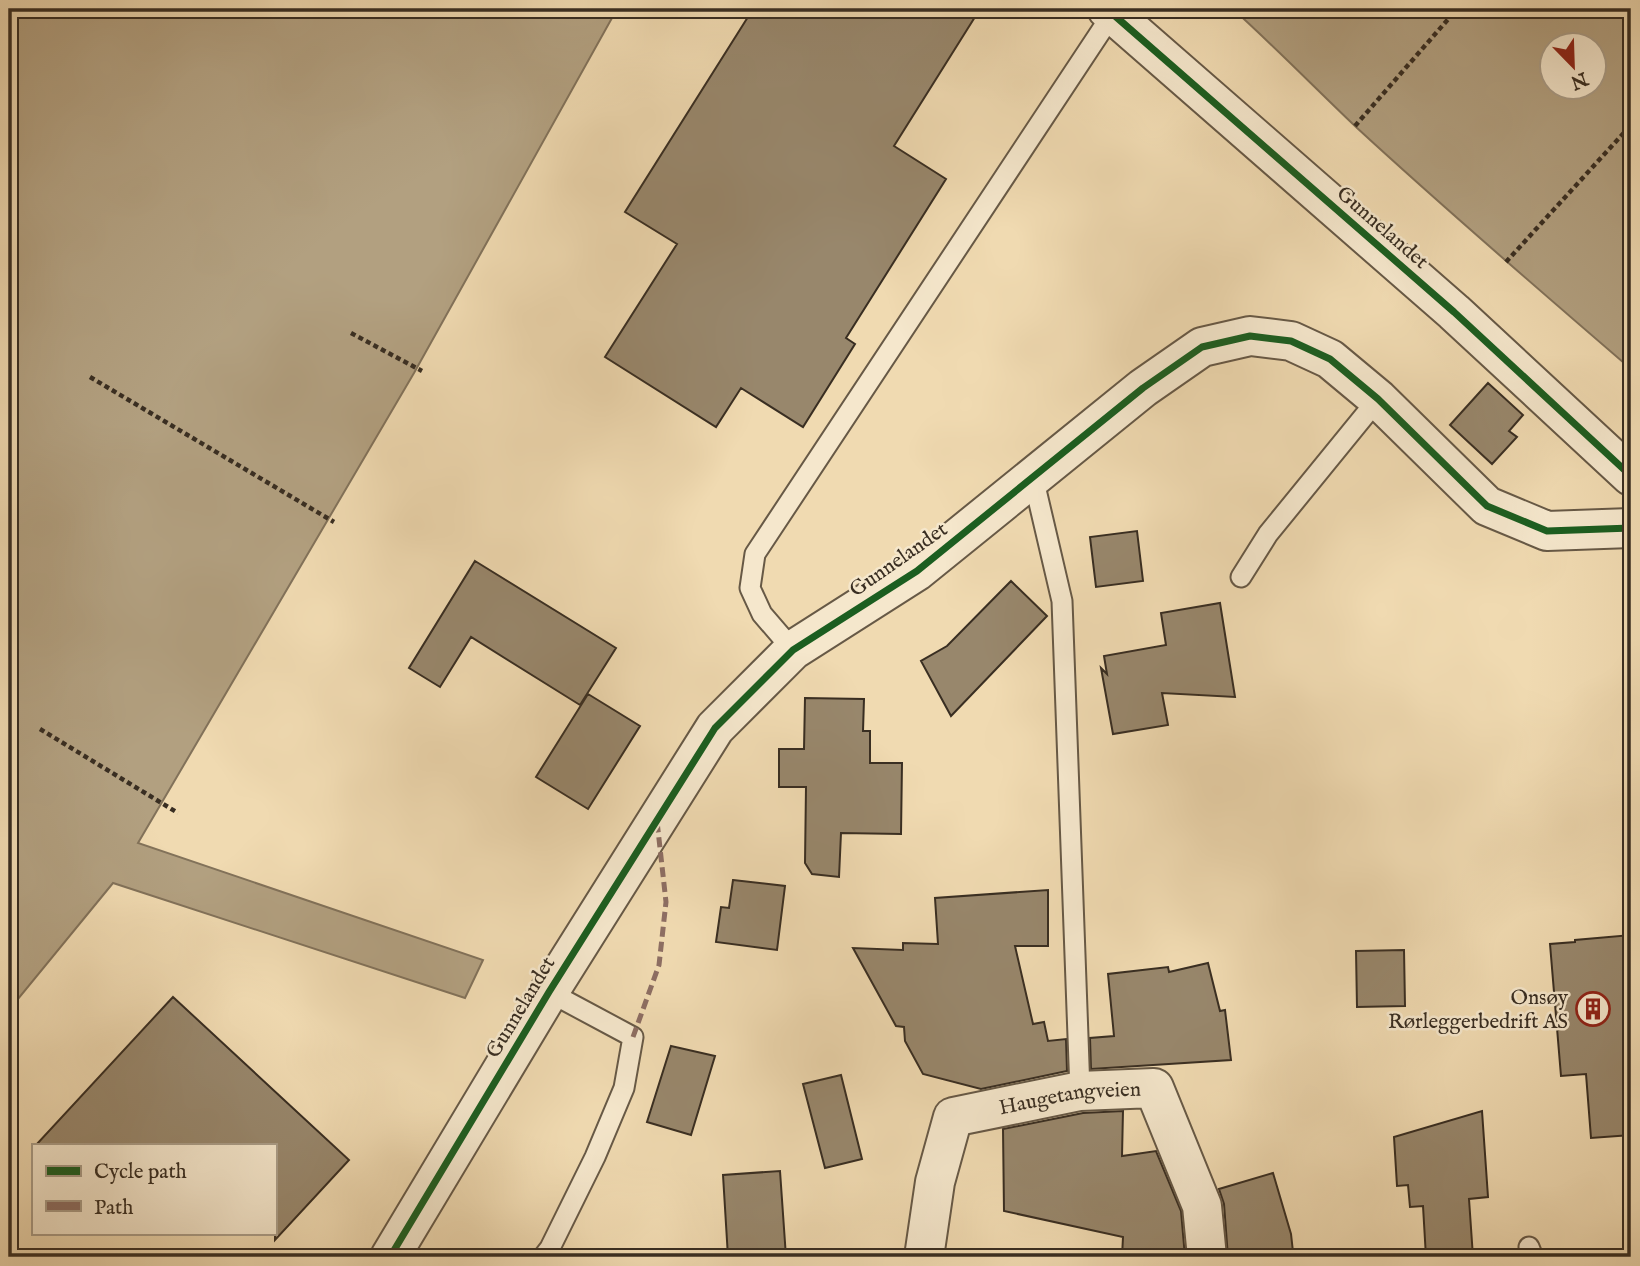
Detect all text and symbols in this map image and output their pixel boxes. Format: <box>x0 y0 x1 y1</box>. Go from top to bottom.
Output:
north arrow <box>1538 32 1608 102</box>
text: N <box>1566 65 1592 94</box>
street label: Gunnelandet <box>1330 181 1434 276</box>
street label: Gunnelandet <box>845 517 953 604</box>
street label: Gunnelandet <box>480 952 562 1063</box>
place label: Onsøy Rørleggerbedrift AS <box>1388 985 1569 1036</box>
building icon: Onsøy Rørleggerbedrift AS <box>1574 990 1612 1028</box>
street label: Haugetangveien <box>997 1077 1141 1122</box>
legend <box>32 1144 276 1234</box>
text: Cycle path <box>94 1159 187 1186</box>
text: Path <box>94 1195 133 1222</box>

